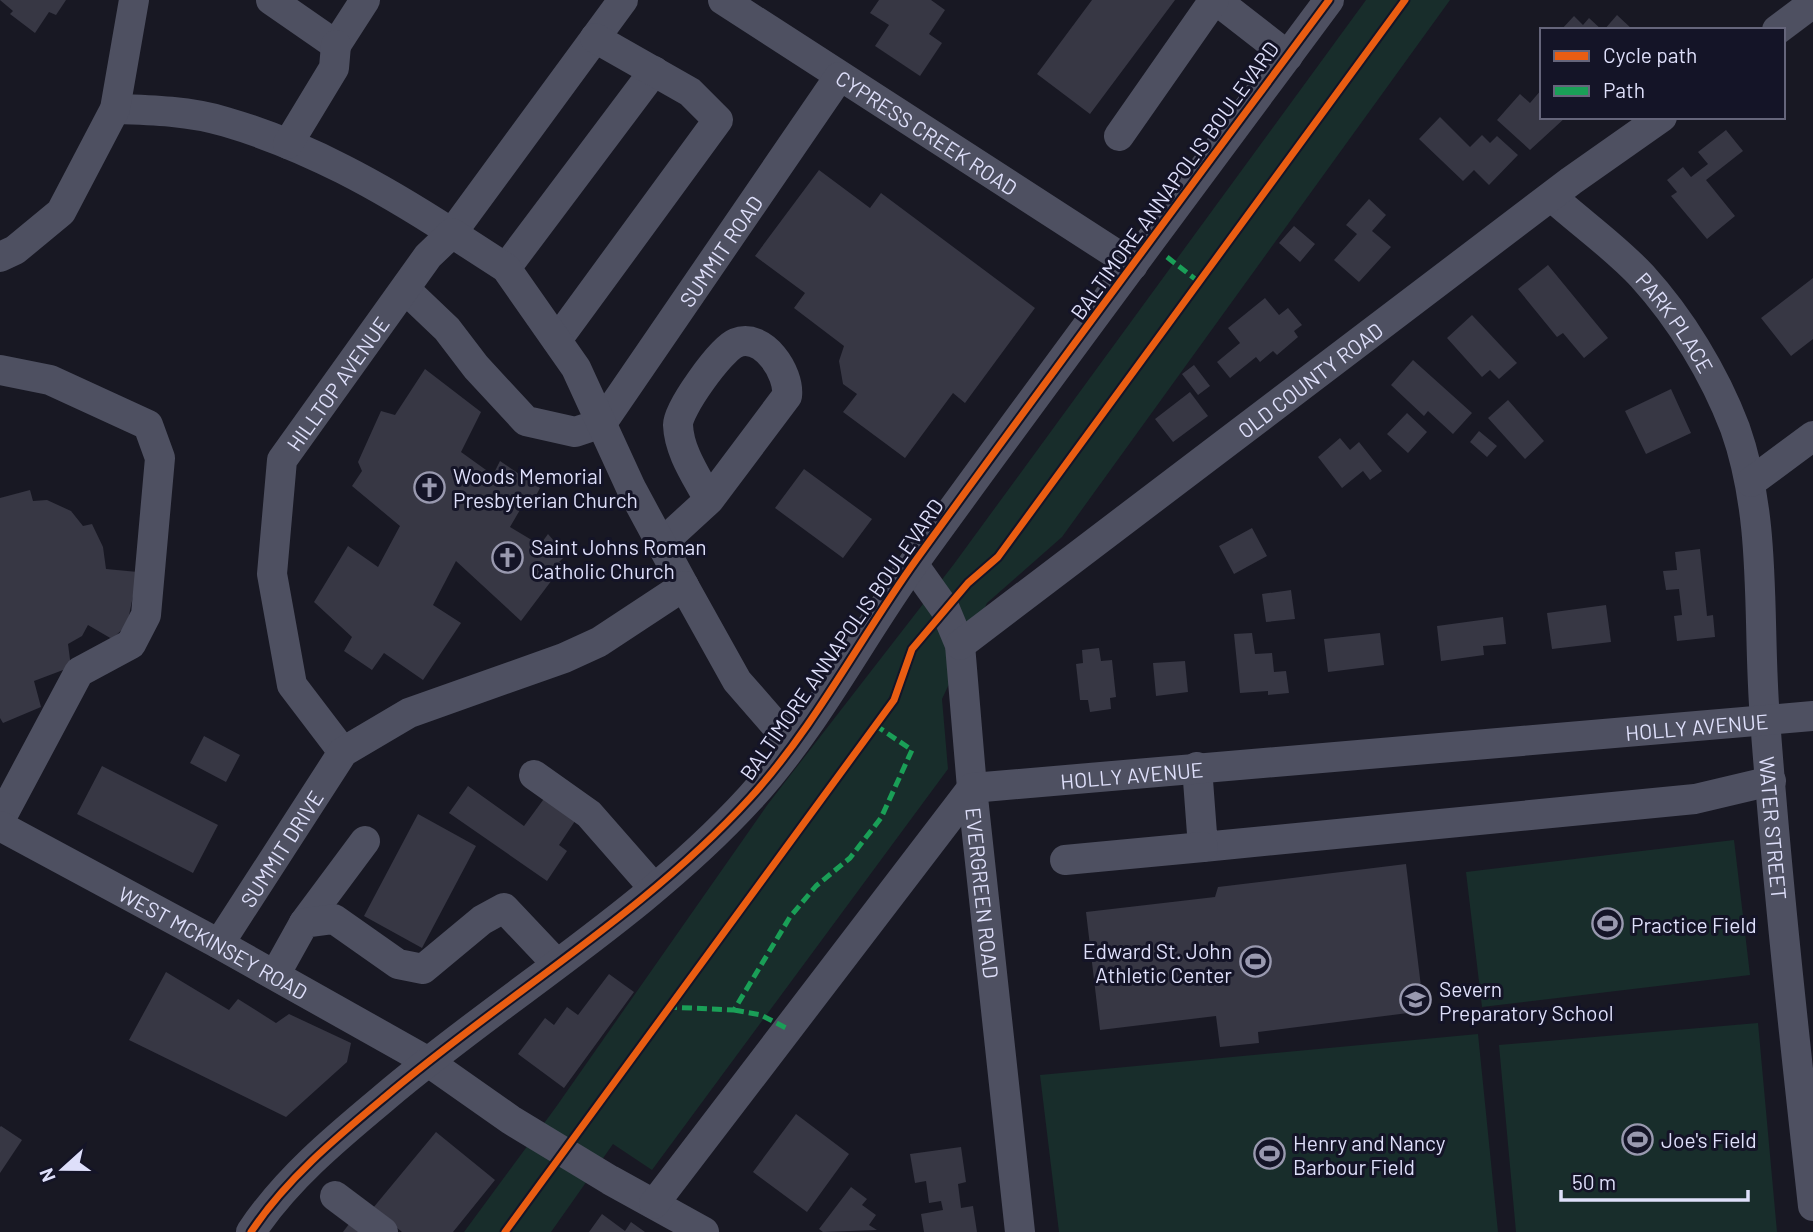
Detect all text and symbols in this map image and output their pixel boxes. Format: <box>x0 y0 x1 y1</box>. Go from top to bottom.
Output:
legend <box>1540 28 1785 119</box>
street label: BALTIMORE ANNAPOLIS BOULEVARD <box>1065 36 1283 324</box>
text: Cycle path <box>1603 42 1697 67</box>
street label: CYPRESS CREEK ROAD <box>832 64 1022 200</box>
text: Path <box>1603 77 1645 102</box>
street label: SUMMIT ROAD <box>673 190 767 311</box>
street label: PARK PLACE <box>1632 266 1720 377</box>
street label: HILLTOP AVENUE <box>281 311 393 455</box>
street label: OLD COUNTY ROAD <box>1232 316 1387 443</box>
place label: Woods Memorial Presbyterian Church <box>453 463 638 512</box>
church icon: Woods Memorial Presbyterian Church <box>413 470 447 504</box>
street label: BALTIMORE ANNAPOLIS BOULEVARD <box>734 494 948 784</box>
place label: Saint Johns Roman Catholic Church <box>531 534 707 583</box>
church icon: Saint Johns Roman Catholic Church <box>491 541 525 575</box>
street label: HOLLY AVENUE <box>1624 707 1769 745</box>
street label: WATER STREET <box>1755 755 1793 901</box>
street label: HOLLY AVENUE <box>1059 756 1204 793</box>
street label: SUMMIT DRIVE <box>234 785 328 911</box>
street label: EVERGREEN ROAD <box>962 806 1005 979</box>
street label: WEST MCKINSEY ROAD <box>115 880 312 1004</box>
sports icon: Practice Field <box>1591 907 1625 941</box>
place label: Practice Field <box>1631 912 1757 937</box>
place label: Edward St. John Athletic Center <box>1083 938 1232 987</box>
sports icon: Edward St. John Athletic Center <box>1238 945 1272 979</box>
place label: Severn Preparatory School <box>1439 976 1614 1025</box>
school or university icon: Severn Preparatory School <box>1399 983 1433 1017</box>
sports icon: Joe's Field <box>1621 1122 1655 1156</box>
place label: Joe's Field <box>1661 1127 1757 1152</box>
place label: Henry and Nancy Barbour Field <box>1293 1130 1446 1179</box>
north arrow <box>28 1134 98 1204</box>
sports icon: Henry and Nancy Barbour Field <box>1253 1137 1287 1171</box>
scale bar <box>1561 1158 1748 1202</box>
text: N <box>34 1165 60 1185</box>
text: 50 m <box>1572 1169 1616 1194</box>

